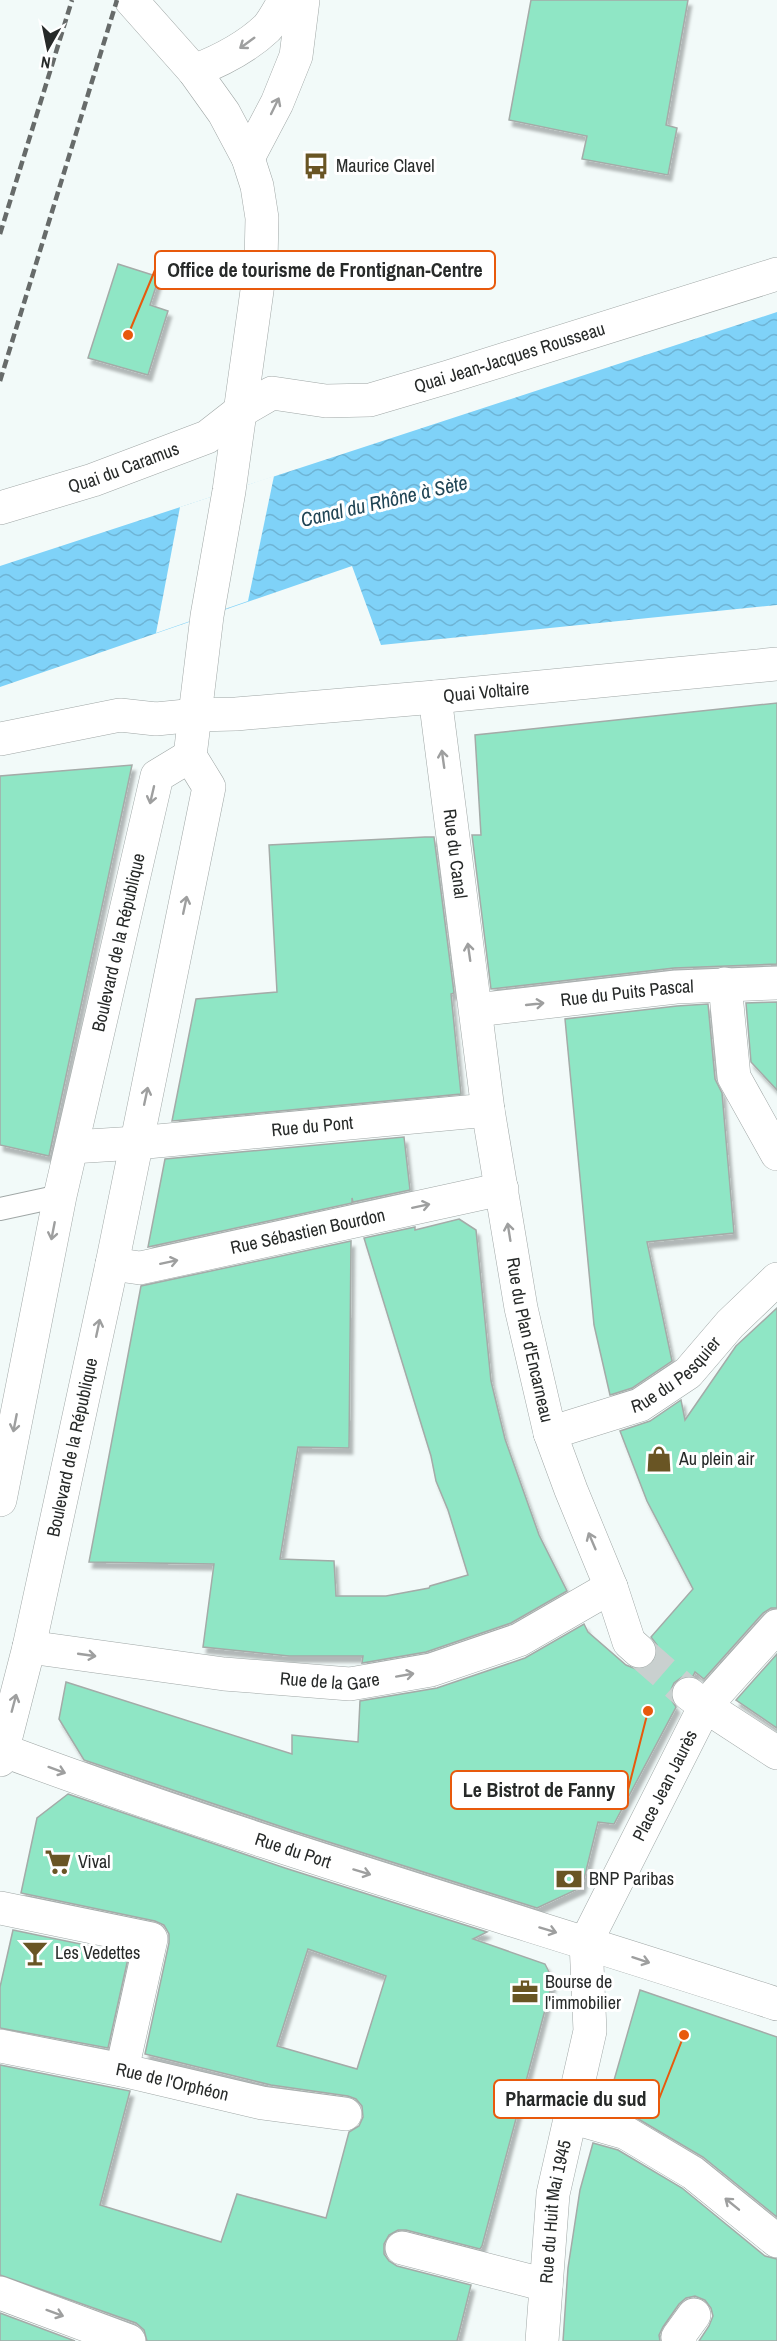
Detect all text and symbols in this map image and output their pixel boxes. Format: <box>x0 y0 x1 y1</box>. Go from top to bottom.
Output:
north arrow <box>18 18 78 78</box>
one-way arrow <box>239 37 255 49</box>
text: N <box>39 51 52 74</box>
one-way arrow <box>270 97 282 115</box>
bus stop icon: Maurice Clavel <box>301 151 331 181</box>
place label: Maurice Clavel <box>336 153 434 178</box>
callout: Office de tourisme de Frontignan-Centre <box>155 251 495 289</box>
text: Office de tourisme de Frontignan-Centre <box>167 256 483 283</box>
street label: Quai Jean-Jacques Rousseau <box>411 316 608 398</box>
street label: Quai du Caramus <box>65 436 183 499</box>
water label: Canal du Rhône à Sète <box>298 468 470 533</box>
street label: Quai Voltaire <box>442 675 530 708</box>
one-way arrow <box>437 750 448 769</box>
one-way arrow <box>146 785 157 805</box>
street label: Rue du Canal <box>437 807 474 900</box>
street label: Boulevard de la République <box>85 851 151 1034</box>
one-way arrow <box>179 896 191 915</box>
one-way arrow <box>463 943 474 963</box>
street label: Rue du Puits Pascal <box>559 973 694 1012</box>
one-way arrow <box>524 998 544 1009</box>
one-way arrow <box>140 1087 152 1106</box>
street label: Rue du Pont <box>270 1110 354 1142</box>
one-way arrow <box>412 1200 431 1212</box>
street label: Rue Sébastien Bourdon <box>228 1202 387 1260</box>
one-way arrow <box>47 1221 58 1241</box>
one-way arrow <box>503 1223 514 1242</box>
one-way arrow <box>160 1255 179 1267</box>
street label: Rue du Plan d'Encarneau <box>501 1255 560 1425</box>
one-way arrow <box>93 1319 104 1339</box>
street label: Rue du Pesquier <box>628 1331 726 1419</box>
street label: Boulevard de la République <box>40 1355 103 1539</box>
one-way arrow <box>9 1412 20 1432</box>
shop icon: Au plein air <box>644 1444 674 1474</box>
place label: Au plein air <box>678 1446 755 1471</box>
one-way arrow <box>586 1532 597 1550</box>
one-way arrow <box>77 1650 96 1661</box>
street label: Rue de la Gare <box>279 1665 381 1696</box>
one-way arrow <box>395 1669 415 1680</box>
one-way arrow <box>9 1694 21 1713</box>
street label: Place Jean Jaurès <box>626 1725 703 1845</box>
one-way arrow <box>47 1766 66 1777</box>
callout: Le Bistrot de Fanny <box>451 1771 628 1809</box>
text: Le Bistrot de Fanny <box>463 1776 616 1803</box>
street label: Rue du Port <box>252 1826 335 1874</box>
supermarket icon: Vival <box>43 1847 73 1877</box>
place label: Vival <box>78 1849 111 1874</box>
bank icon: BNP Paribas <box>554 1864 584 1894</box>
place label: BNP Paribas <box>589 1866 674 1891</box>
one-way arrow <box>352 1867 371 1878</box>
one-way arrow <box>538 1925 557 1936</box>
bar icon: Les Vedettes <box>20 1938 50 1968</box>
place label: Les Vedettes <box>55 1940 140 1965</box>
one-way arrow <box>631 1955 650 1966</box>
place label: Bourse de l'immobilier <box>545 1969 621 2015</box>
office icon: Bourse de l'immobilier <box>510 1977 540 2007</box>
street label: Rue de l'Orphéon <box>114 2056 231 2107</box>
callout: Pharmacie du sud <box>494 2080 659 2118</box>
text: Pharmacie du sud <box>505 2085 647 2112</box>
street label: Rue du Huit Mai 1945 <box>533 2138 577 2284</box>
one-way arrow <box>724 2198 740 2211</box>
one-way arrow <box>45 2308 64 2319</box>

